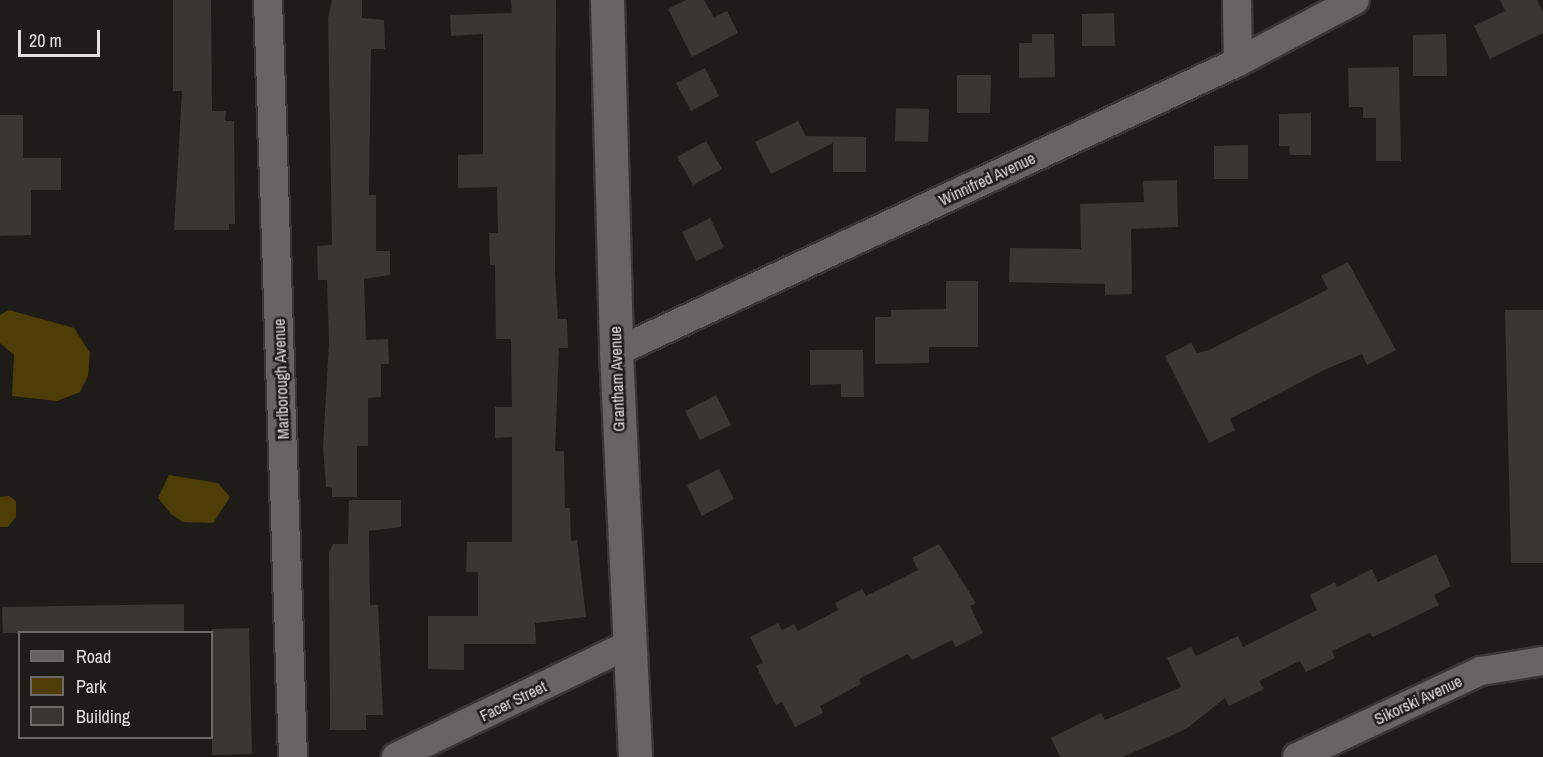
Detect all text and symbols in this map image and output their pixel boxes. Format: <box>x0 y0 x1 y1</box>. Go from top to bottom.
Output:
scale bar <box>21 18 104 56</box>
text: 20 m <box>29 28 62 53</box>
street label: Winnifred Avenue <box>935 148 1039 210</box>
street label: Marlborough Avenue <box>269 318 293 440</box>
street label: Grantham Avenue <box>606 326 628 432</box>
legend <box>18 631 213 739</box>
text: Road <box>76 644 111 669</box>
street label: Sikorski Avenue <box>1371 671 1465 729</box>
text: Park <box>76 674 106 699</box>
street label: Facer Street <box>477 677 549 725</box>
text: Building <box>76 704 130 729</box>

